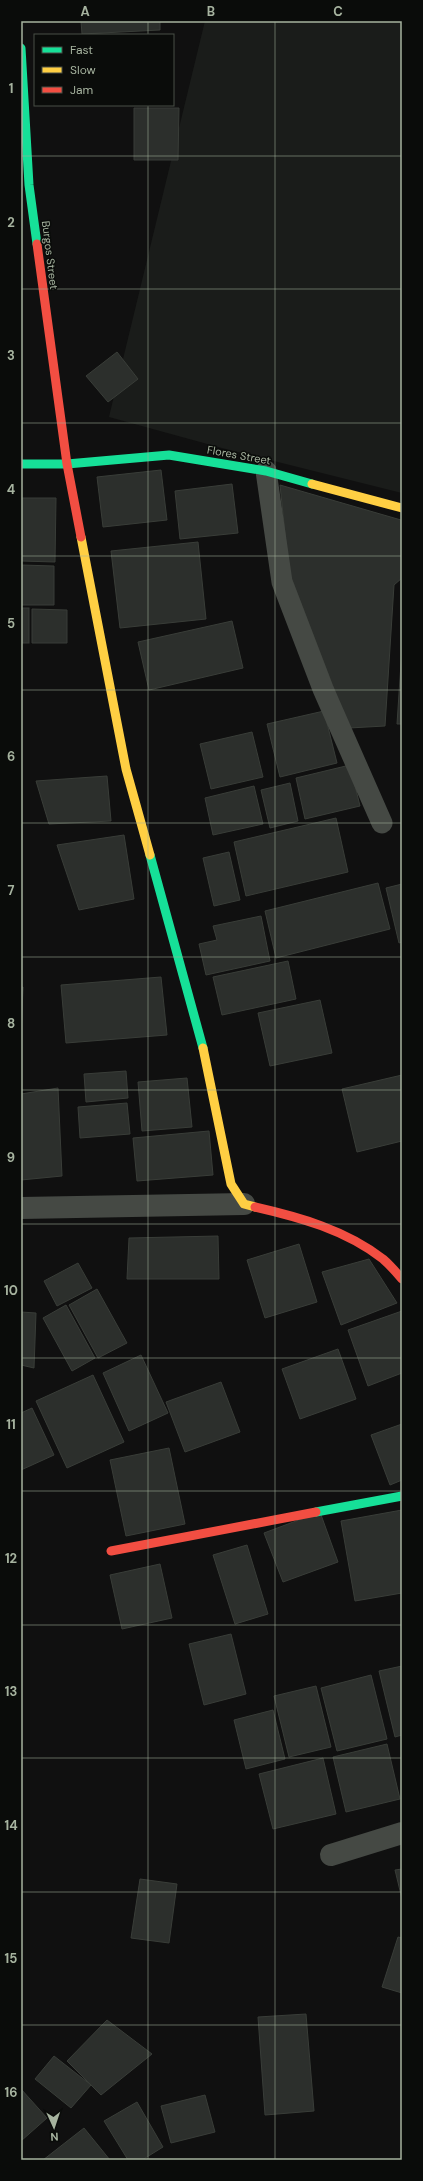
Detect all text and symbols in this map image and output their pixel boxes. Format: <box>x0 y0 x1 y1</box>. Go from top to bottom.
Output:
text: A <box>80 3 90 20</box>
text: B <box>207 3 215 20</box>
text: C <box>333 3 343 20</box>
legend <box>34 34 174 106</box>
text: Fast <box>70 42 93 58</box>
text: Slow <box>70 62 96 78</box>
text: 1 <box>9 80 13 97</box>
text: Jam <box>70 82 93 98</box>
text: 2 <box>7 214 15 231</box>
street label: Burgos Street <box>39 220 61 290</box>
text: 3 <box>7 347 15 364</box>
street label: Flores Street <box>206 442 272 468</box>
text: 4 <box>7 481 15 498</box>
text: 5 <box>7 615 15 632</box>
text: 6 <box>7 748 15 765</box>
text: 7 <box>8 882 15 899</box>
text: 8 <box>7 1015 15 1032</box>
text: 9 <box>7 1149 15 1166</box>
text: 10 <box>4 1282 18 1299</box>
text: 11 <box>6 1416 16 1433</box>
text: 12 <box>5 1550 17 1567</box>
text: 13 <box>5 1683 17 1700</box>
text: 14 <box>4 1817 18 1834</box>
text: 15 <box>5 1950 17 1967</box>
text: 16 <box>5 2084 17 2101</box>
north arrow <box>34 2107 74 2147</box>
text: N <box>50 2130 59 2144</box>

